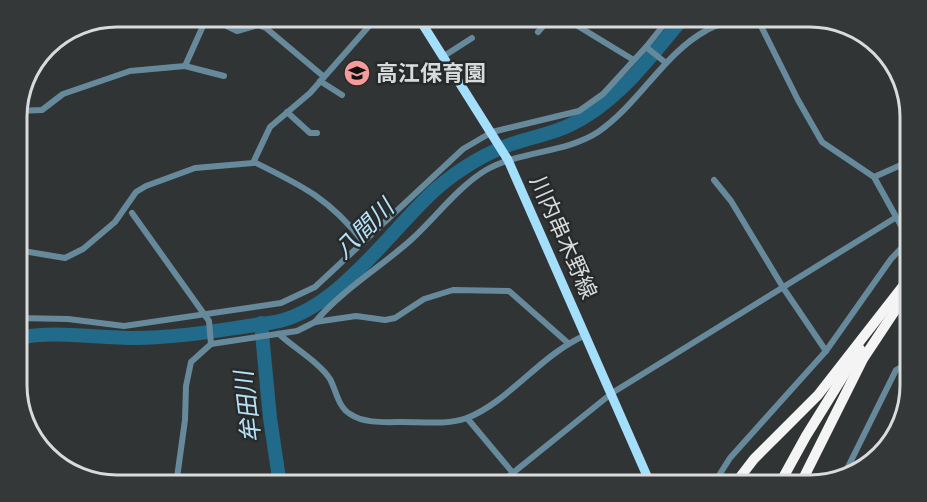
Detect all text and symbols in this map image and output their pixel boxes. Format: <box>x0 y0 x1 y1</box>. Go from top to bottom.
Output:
school or university icon: 高江保育園 <box>342 58 372 88</box>
place label: 高江保育園 <box>376 60 486 87</box>
street label: 川内串木野線 <box>524 171 603 303</box>
water label: 八間川 <box>328 191 401 264</box>
water label: 牟田川 <box>228 367 266 445</box>

